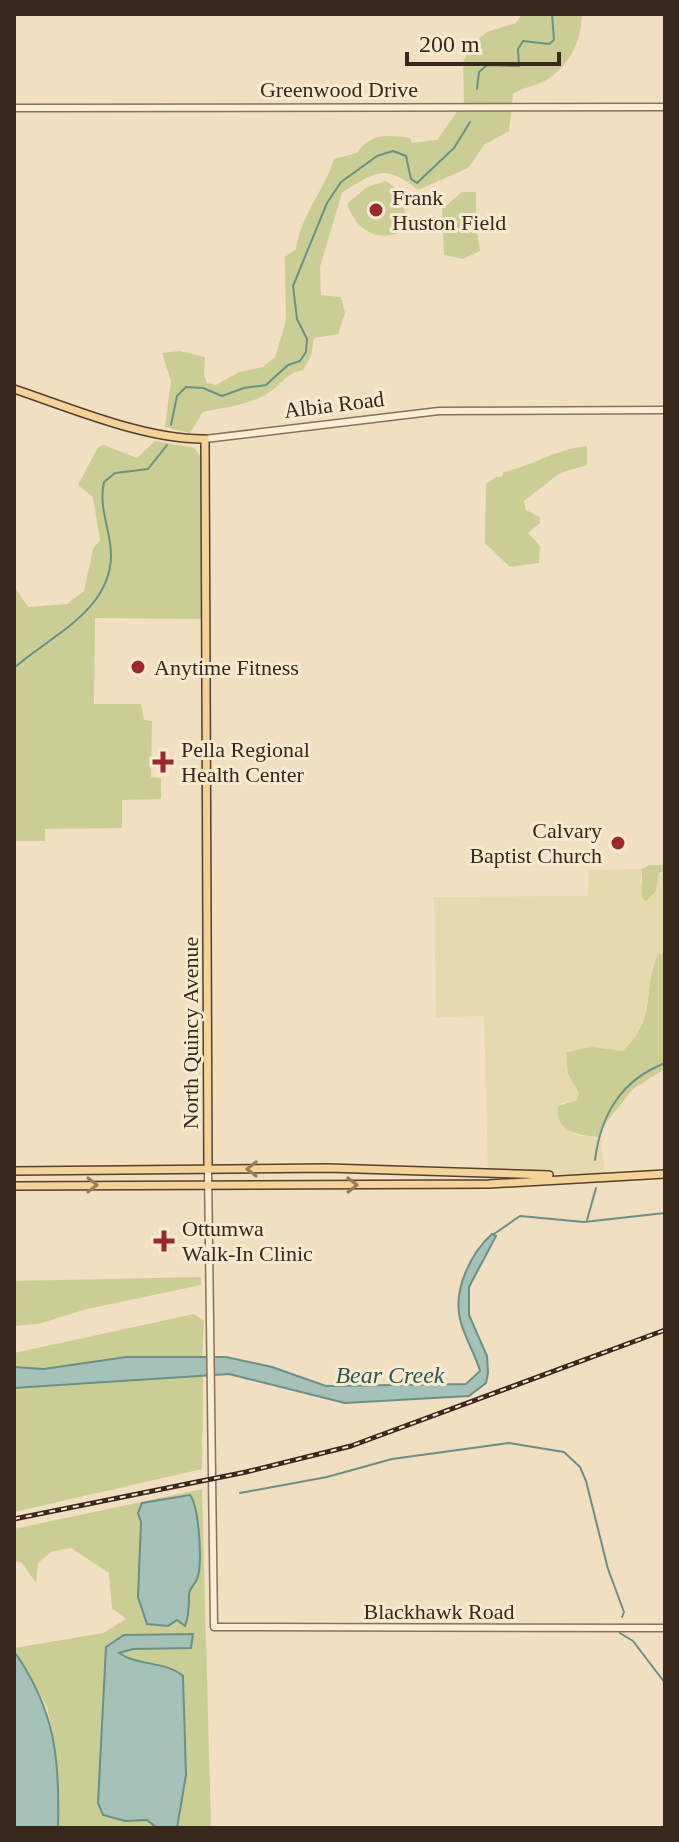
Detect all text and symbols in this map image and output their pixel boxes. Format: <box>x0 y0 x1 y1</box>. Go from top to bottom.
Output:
scale bar <box>407 16 559 66</box>
text: 200 m <box>419 31 480 57</box>
street label: Greenwood Drive <box>260 77 418 102</box>
place label: Frank Huston Field <box>392 185 506 235</box>
marker: Frank Huston Field <box>367 201 385 219</box>
street label: Albia Road <box>282 386 386 423</box>
place label: Anytime Fitness <box>154 655 299 680</box>
marker: Anytime Fitness <box>129 658 147 676</box>
place label: Pella Regional Health Center <box>181 737 310 787</box>
marker: Pella Regional Health Center <box>152 751 174 773</box>
place label: Calvary Baptist Church <box>469 818 602 868</box>
marker: Calvary Baptist Church <box>609 834 627 852</box>
street label: North Quincy Avenue <box>178 937 203 1129</box>
one-way arrow <box>245 1160 258 1178</box>
one-way arrow <box>86 1176 99 1194</box>
one-way arrow <box>346 1176 359 1194</box>
place label: Ottumwa Walk-In Clinic <box>182 1216 313 1266</box>
marker: Ottumwa Walk-In Clinic <box>153 1230 175 1252</box>
water label: Bear Creek <box>335 1362 445 1388</box>
street label: Blackhawk Road <box>364 1599 514 1624</box>

